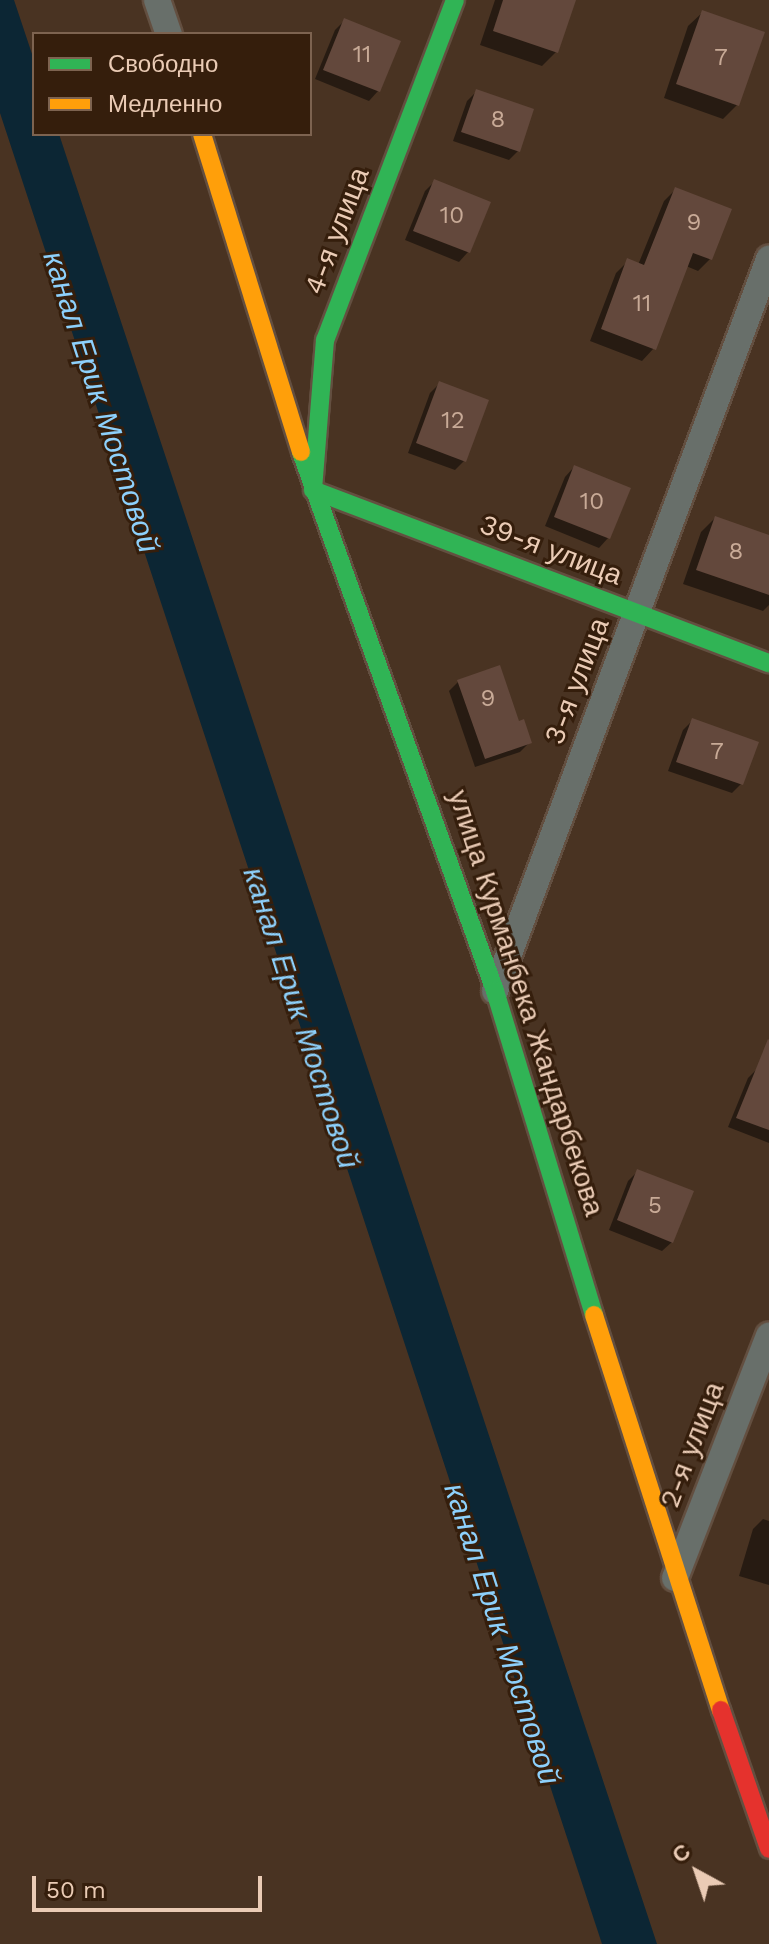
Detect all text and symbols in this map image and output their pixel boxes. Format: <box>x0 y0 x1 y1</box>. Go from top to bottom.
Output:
legend <box>32 32 312 136</box>
house number: 11 <box>353 41 371 69</box>
house number: 7 <box>714 44 728 72</box>
text: Свободно <box>108 50 218 78</box>
text: Медленно <box>108 90 222 118</box>
house number: 8 <box>491 106 505 134</box>
street label: 4-я улица <box>297 163 377 299</box>
house number: 10 <box>440 202 464 230</box>
house number: 9 <box>687 209 701 237</box>
water label: канал Ерик Мостовой <box>35 247 167 557</box>
house number: 11 <box>633 290 651 318</box>
house number: 12 <box>441 407 465 435</box>
house number: 10 <box>580 488 604 516</box>
street label: 39-я улица <box>475 508 627 592</box>
house number: 8 <box>729 538 743 566</box>
street label: 3-я улица <box>538 613 616 749</box>
house number: 9 <box>481 685 495 713</box>
house number: 7 <box>710 738 724 766</box>
street label: улица Курманбека Жандарбекова <box>441 786 611 1220</box>
water label: канал Ерик Мостовой <box>235 863 367 1173</box>
house number: 5 <box>648 1192 662 1220</box>
street label: 2-я улица <box>653 1377 731 1513</box>
water label: канал Ерик Мостовой <box>436 1479 568 1789</box>
north arrow <box>657 1832 737 1912</box>
text: С <box>667 1839 695 1868</box>
scale bar <box>36 1860 266 1910</box>
text: 50 m <box>46 1876 106 1904</box>

